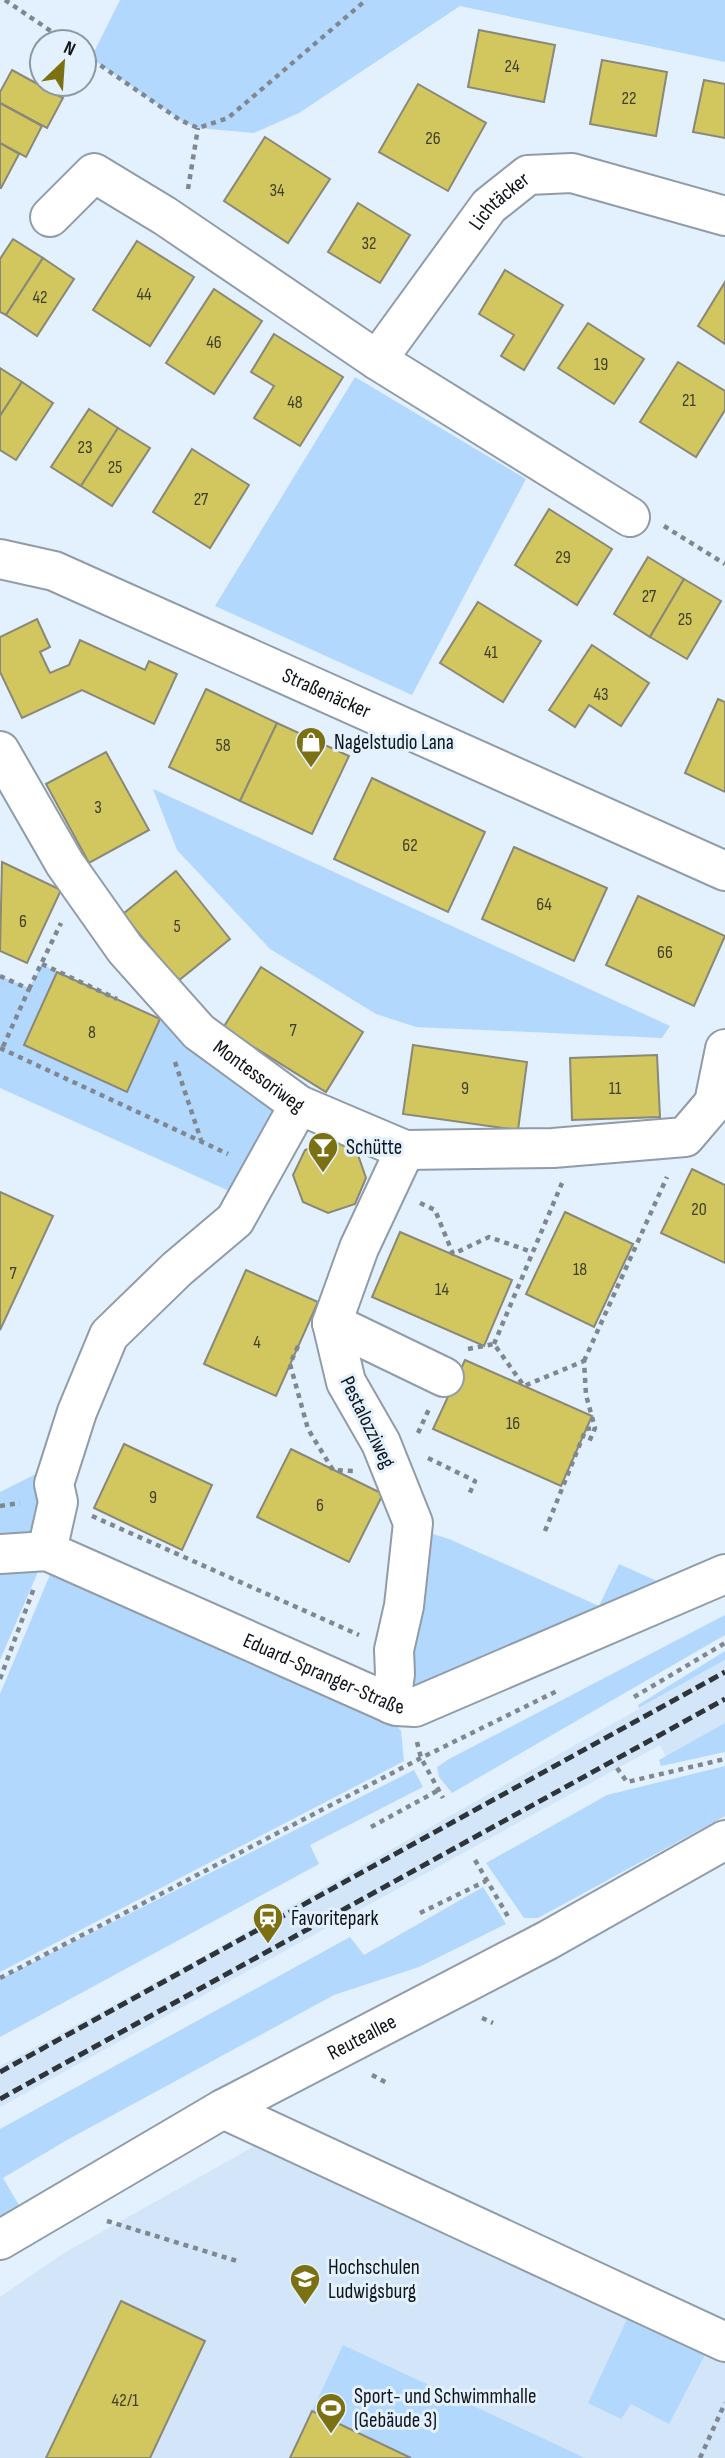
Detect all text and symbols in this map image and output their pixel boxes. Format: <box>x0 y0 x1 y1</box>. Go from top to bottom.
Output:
north arrow <box>28 28 98 98</box>
text: N <box>60 36 79 62</box>
house number: 24 <box>505 56 520 77</box>
house number: 22 <box>622 88 636 109</box>
house number: 26 <box>425 128 441 149</box>
street label: Lichtäcker <box>464 167 534 235</box>
house number: 34 <box>269 180 285 201</box>
house number: 32 <box>362 233 376 254</box>
house number: 44 <box>136 284 152 305</box>
house number: 42 <box>32 287 48 308</box>
house number: 46 <box>206 332 222 353</box>
house number: 19 <box>594 354 608 375</box>
house number: 21 <box>682 390 697 411</box>
house number: 48 <box>287 392 303 413</box>
house number: 23 <box>78 437 93 458</box>
house number: 25 <box>108 457 122 478</box>
house number: 27 <box>194 489 209 510</box>
house number: 29 <box>555 547 571 568</box>
house number: 27 <box>642 586 657 607</box>
house number: 25 <box>678 609 692 630</box>
house number: 41 <box>484 642 499 663</box>
street label: Straßenäcker <box>278 663 375 724</box>
house number: 43 <box>593 684 609 705</box>
shop icon: Nagelstudio Lana <box>294 725 328 769</box>
place label: Nagelstudio Lana <box>334 730 454 755</box>
house number: 58 <box>215 735 231 756</box>
house number: 3 <box>94 797 102 818</box>
house number: 62 <box>402 835 418 856</box>
house number: 64 <box>536 894 552 915</box>
house number: 6 <box>19 911 27 932</box>
house number: 5 <box>173 916 181 937</box>
house number: 66 <box>657 942 673 963</box>
house number: 7 <box>289 1020 297 1041</box>
house number: 8 <box>88 1022 96 1043</box>
street label: Montessoriweg <box>208 1035 309 1118</box>
house number: 9 <box>461 1078 469 1099</box>
house number: 11 <box>609 1078 622 1099</box>
bar icon: Schütte <box>306 1130 340 1174</box>
place label: Schütte <box>346 1135 402 1160</box>
house number: 20 <box>691 1199 707 1220</box>
house number: 18 <box>573 1259 587 1280</box>
house number: 7 <box>9 1263 17 1284</box>
house number: 14 <box>435 1279 449 1300</box>
house number: 4 <box>253 1332 261 1353</box>
street label: Pestalozziweg <box>335 1372 401 1472</box>
house number: 16 <box>506 1413 520 1434</box>
house number: 9 <box>149 1487 157 1508</box>
house number: 6 <box>316 1495 324 1516</box>
street label: Eduard-Spranger-Straße <box>239 1628 404 1719</box>
station icon: Favoritepark <box>251 1901 285 1945</box>
place label: Favoritepark <box>291 1906 379 1931</box>
street label: Reuteallee <box>323 2009 401 2066</box>
place label: Hochschulen Ludwigsburg <box>328 2255 420 2304</box>
school or university icon: Hochschulen Ludwigsburg <box>288 2262 322 2306</box>
place label: Sport- und Schwimmhalle (Gebäude 3) <box>354 2384 536 2433</box>
house number: 42/1 <box>112 2390 139 2411</box>
sports icon: Sport- und Schwimmhalle (Gebäude 3) <box>314 2391 348 2435</box>

